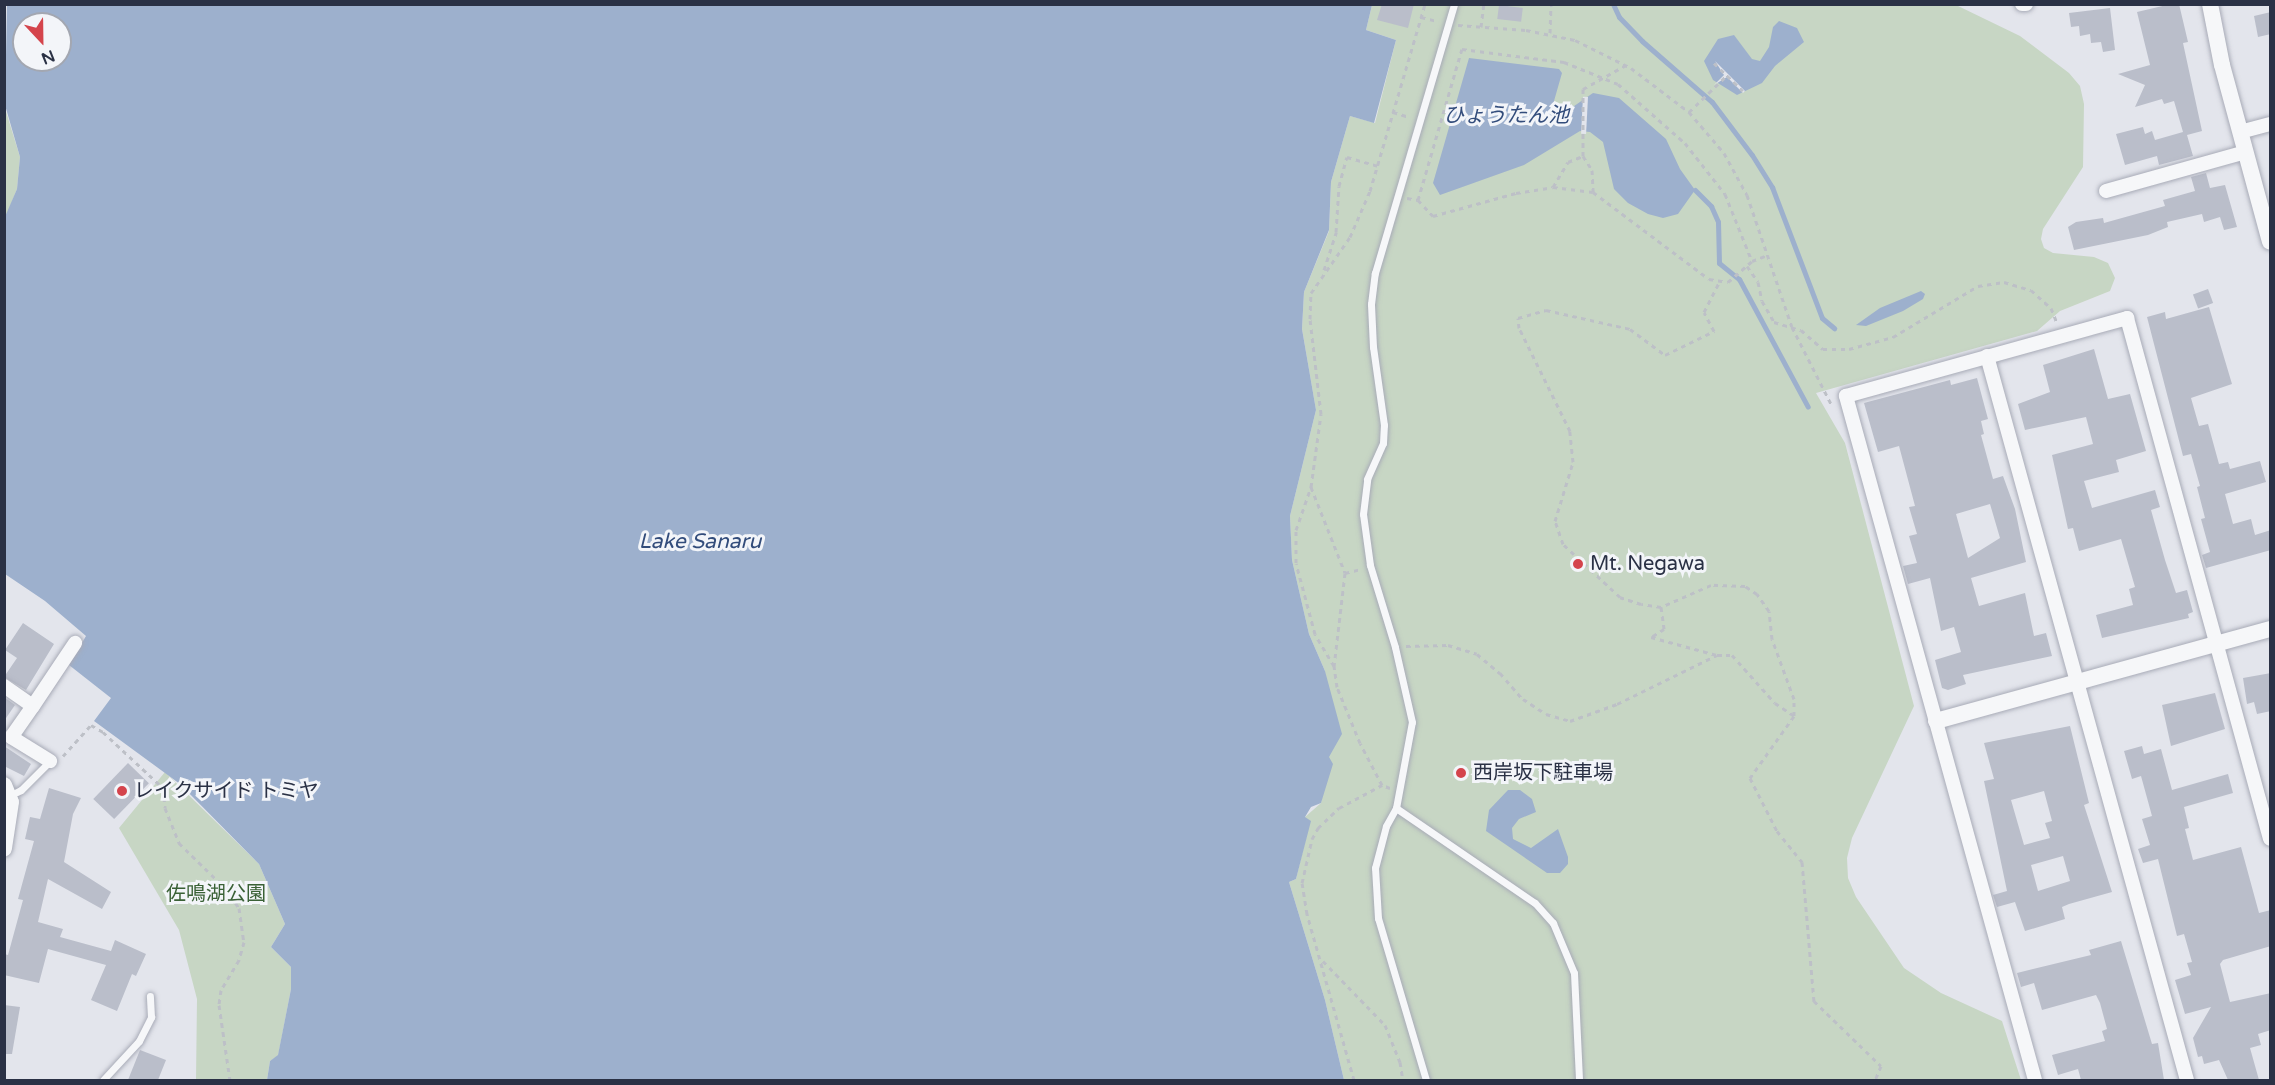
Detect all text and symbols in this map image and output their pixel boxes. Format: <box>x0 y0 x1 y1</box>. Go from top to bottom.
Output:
north arrow <box>12 12 72 72</box>
text: N <box>38 45 58 69</box>
water label: ひょうたん池 <box>1443 103 1569 129</box>
water label: Lake Sanaru <box>639 529 761 555</box>
place label: Mt. Negawa <box>1590 552 1705 576</box>
marker: Mt. Negawa <box>1571 557 1585 571</box>
place label: 西岸坂下駐車場 <box>1473 761 1613 785</box>
marker: 西岸坂下駐車場 <box>1454 766 1468 780</box>
place label: レイクサイド トミヤ <box>134 779 319 803</box>
marker: レイクサイド トミヤ <box>115 784 129 798</box>
park label: 佐鳴湖公園 <box>166 882 266 906</box>

